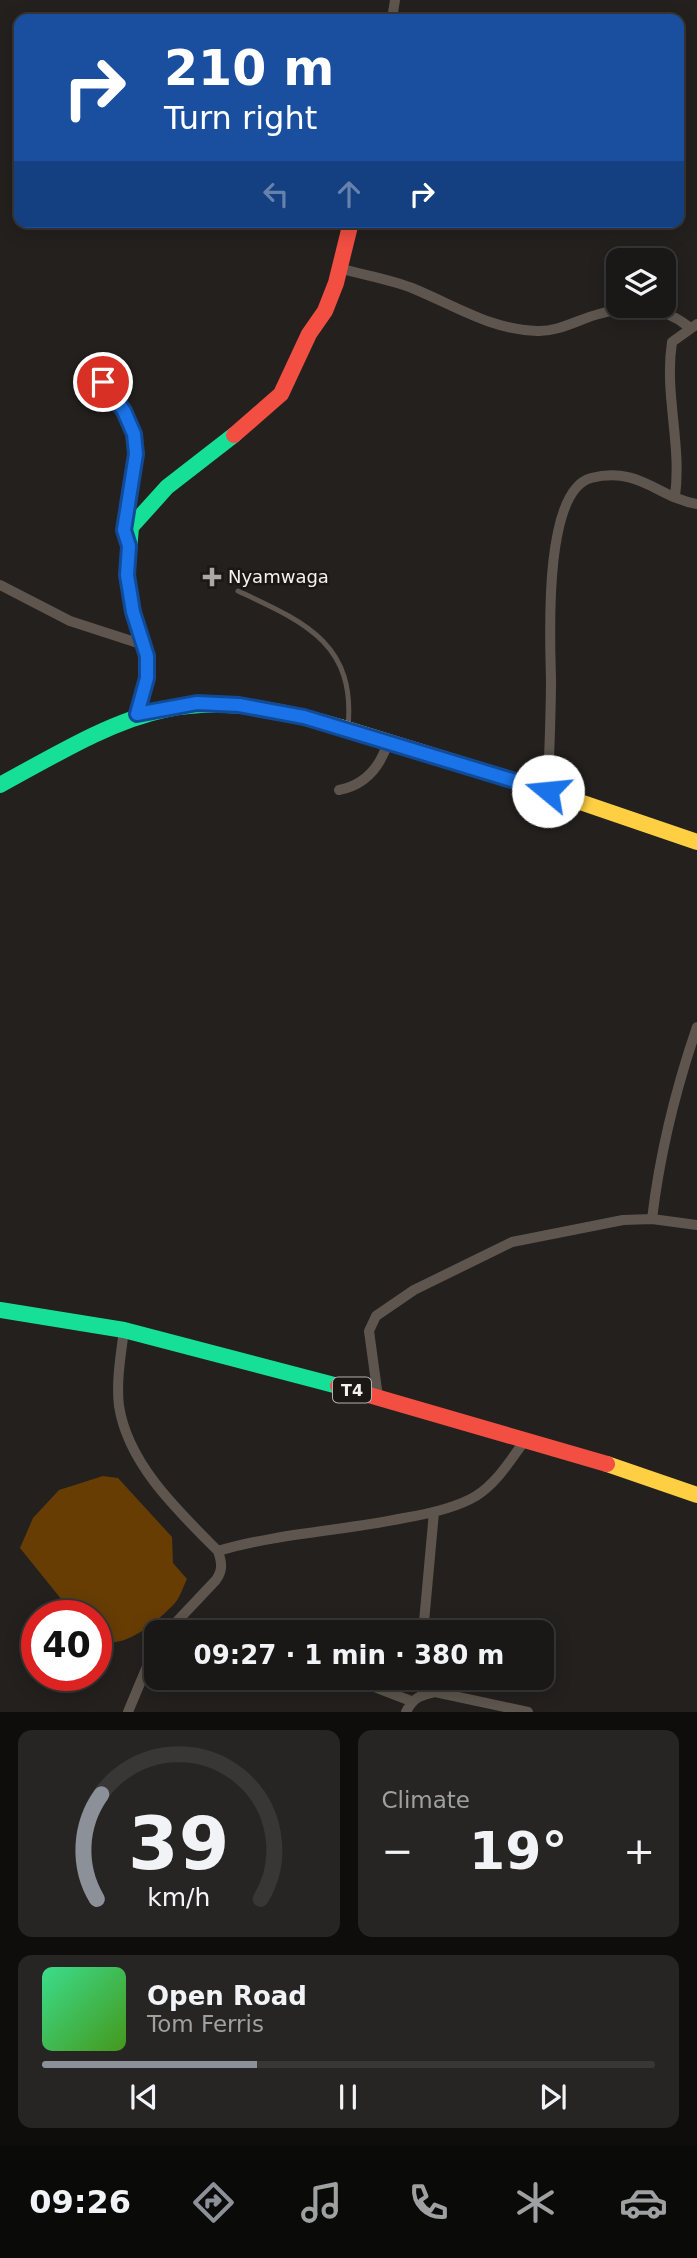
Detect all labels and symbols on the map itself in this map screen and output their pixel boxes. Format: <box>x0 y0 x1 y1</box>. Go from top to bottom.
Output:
pin <box>73 352 133 412</box>
place label: Nyamwaga <box>228 566 329 587</box>
marker: Nyamwaga <box>202 567 222 587</box>
position arrow <box>511 754 585 828</box>
road number: T4 <box>333 1378 371 1402</box>
speed limit sign: 40 <box>21 1600 112 1691</box>

